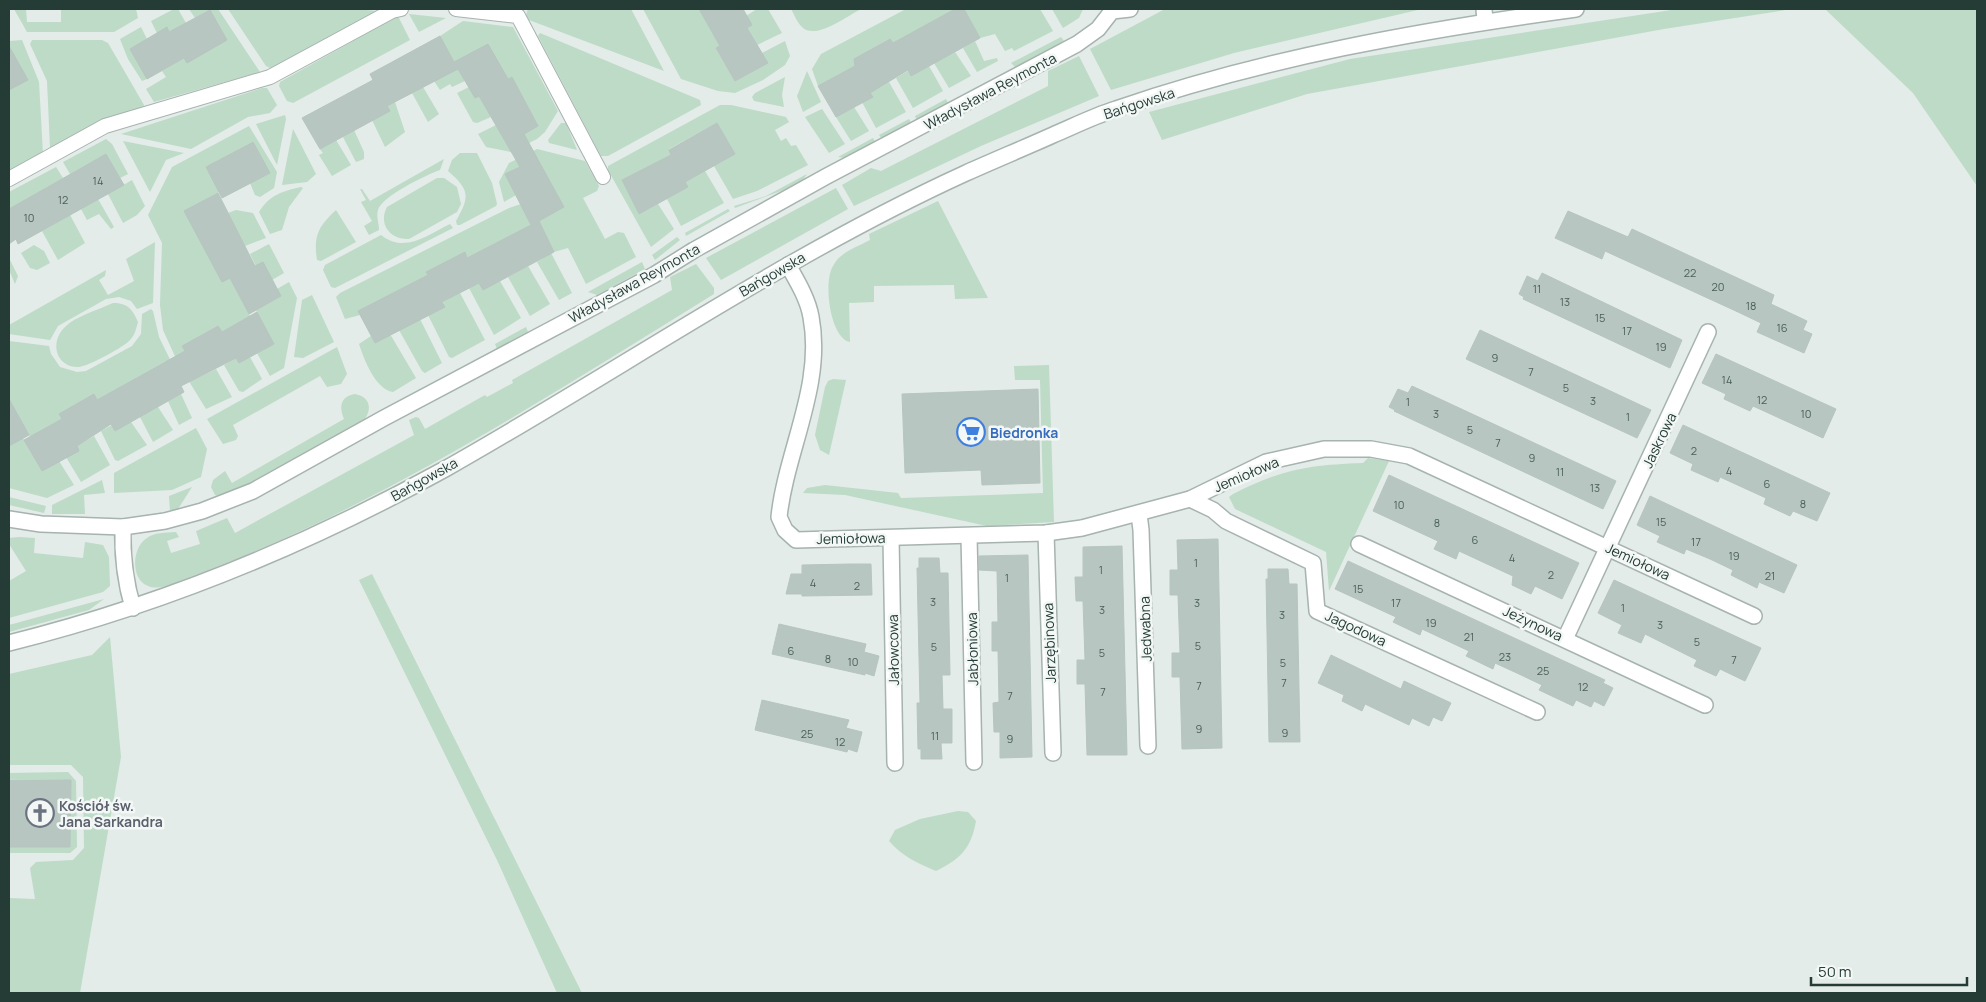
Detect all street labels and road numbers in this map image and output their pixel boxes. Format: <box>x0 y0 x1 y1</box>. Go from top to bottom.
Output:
street label: Władysława Reymonta <box>920 48 1060 134</box>
street label: Bańgowska <box>1101 83 1177 123</box>
street label: Władysława Reymonta <box>565 239 703 327</box>
street label: Bańgowska <box>735 247 809 301</box>
street label: Jaskrowa <box>1637 409 1681 471</box>
street label: Jemiołowa <box>1211 452 1281 496</box>
street label: Bańgowska <box>387 453 461 505</box>
street label: Jemiołowa <box>816 528 886 548</box>
street label: Jemiołowa <box>1603 538 1673 584</box>
street label: Jedwabna <box>1134 596 1156 662</box>
street label: Jeżynowa <box>1500 601 1566 645</box>
street label: Jarzębinowa <box>1038 602 1060 684</box>
street label: Jagodowa <box>1322 606 1390 650</box>
street label: Jabłoniowa <box>962 612 982 686</box>
street label: Jałowcowa <box>883 614 903 686</box>

